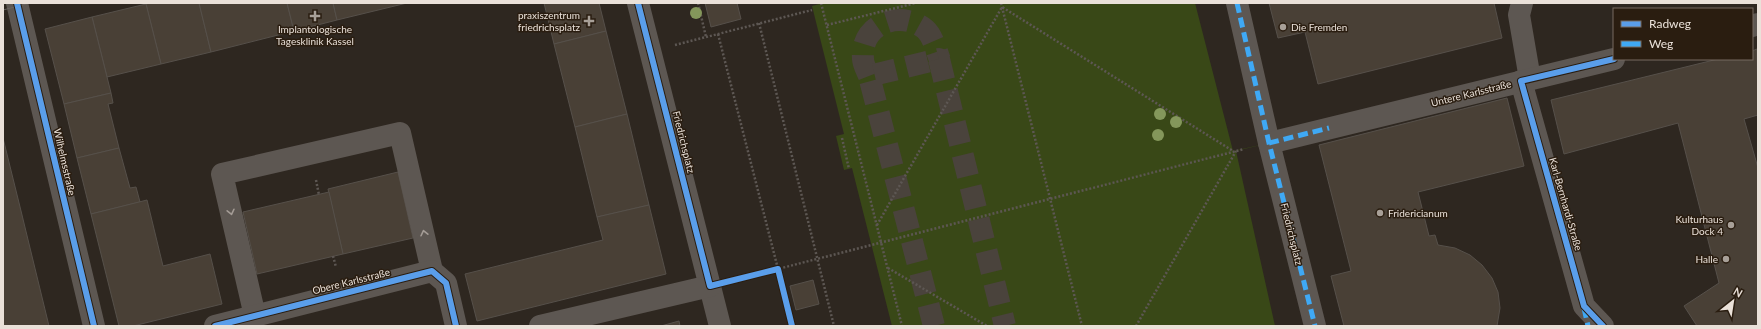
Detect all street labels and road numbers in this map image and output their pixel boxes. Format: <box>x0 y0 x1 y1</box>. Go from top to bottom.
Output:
street label: Untere Karlsstraße <box>1430 77 1512 109</box>
street label: Friedrichsplatz <box>670 110 698 175</box>
street label: Wilhelmsstraße <box>51 127 79 197</box>
street label: Karl-Bernhardi-Straße <box>1547 156 1585 252</box>
street label: Friedrichsplatz <box>1278 202 1306 267</box>
street label: Obere Karlsstraße <box>311 266 391 296</box>

